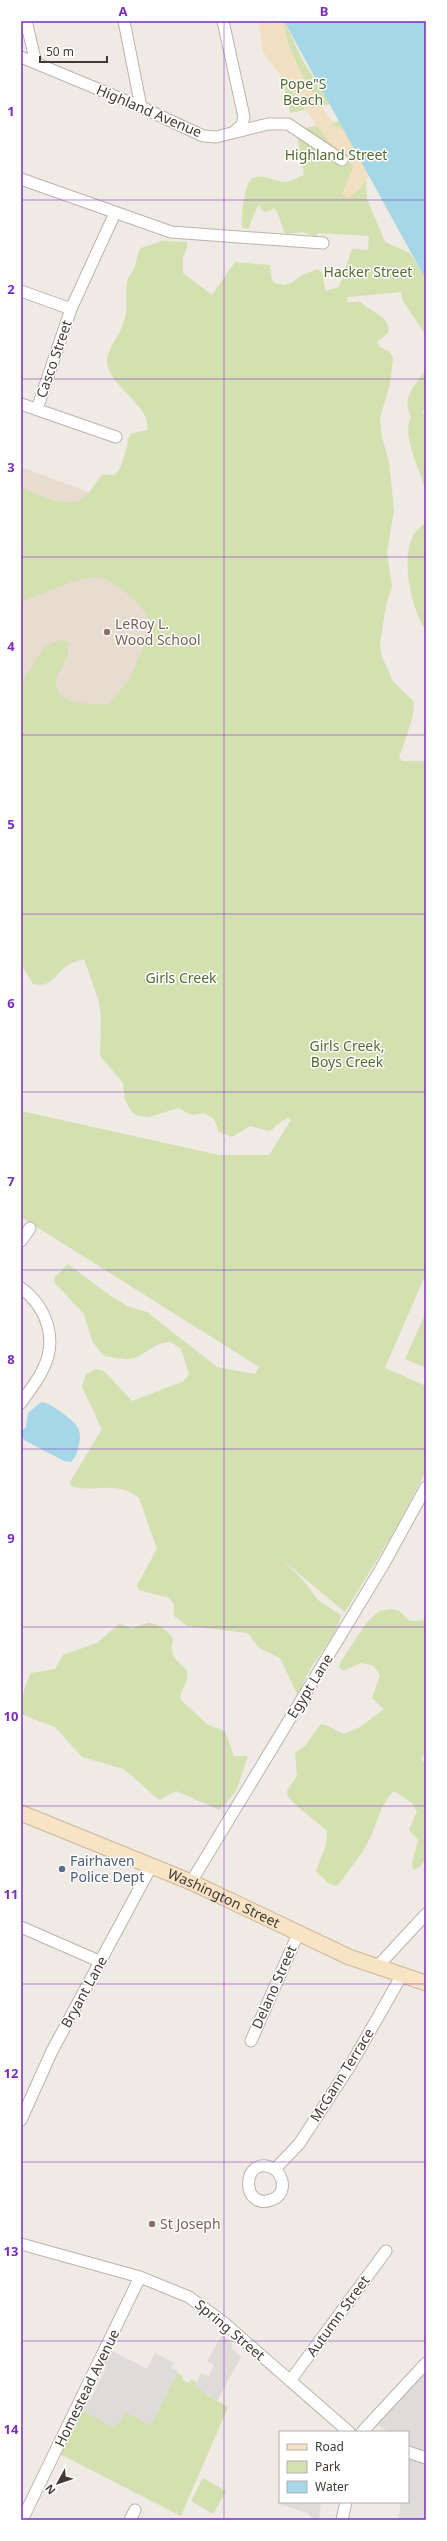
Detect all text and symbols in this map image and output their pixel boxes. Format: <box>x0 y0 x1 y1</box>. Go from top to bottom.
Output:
text: A <box>119 2 128 20</box>
text: B <box>320 2 328 20</box>
scale bar <box>40 38 107 64</box>
text: 50 m <box>46 43 74 60</box>
park label: Pope"S Beach <box>280 74 327 109</box>
street label: Highland Avenue <box>94 80 205 141</box>
text: 1 <box>7 102 15 120</box>
park label: Highland Street <box>285 145 387 164</box>
park label: Hacker Street <box>324 262 412 281</box>
text: 2 <box>7 280 15 298</box>
street label: Casco Street <box>31 317 76 400</box>
text: 3 <box>7 458 15 476</box>
place label: LeRoy L. Wood School <box>115 614 201 649</box>
marker: LeRoy L. Wood School <box>102 627 112 637</box>
text: 4 <box>7 637 15 655</box>
text: 5 <box>7 815 15 833</box>
park label: Girls Creek <box>145 968 217 987</box>
text: 6 <box>7 994 15 1012</box>
park label: Girls Creek, Boys Creek <box>310 1036 384 1071</box>
text: 7 <box>7 1172 15 1190</box>
text: 8 <box>7 1350 15 1368</box>
text: 9 <box>7 1529 15 1547</box>
street label: Egypt Lane <box>282 1650 337 1722</box>
text: 10 <box>4 1707 18 1725</box>
place label: Fairhaven Police Dept <box>70 1851 144 1886</box>
marker: Fairhaven Police Dept <box>57 1864 67 1874</box>
street label: Washington Street <box>165 1864 283 1932</box>
text: 11 <box>4 1885 18 1903</box>
street label: Delano Street <box>247 1942 300 2032</box>
street label: Bryant Lane <box>56 1953 111 2031</box>
street label: McGann Terrace <box>305 2024 378 2125</box>
text: 12 <box>4 2064 18 2082</box>
place label: St Joseph <box>160 2214 221 2233</box>
marker: St Joseph <box>147 2219 157 2229</box>
text: 13 <box>4 2242 18 2260</box>
street label: Autumn Street <box>302 2271 373 2360</box>
street label: Spring Street <box>191 2295 269 2364</box>
street label: Homestead Avenue <box>50 2326 123 2450</box>
text: 14 <box>4 2420 19 2438</box>
legend <box>279 2431 409 2503</box>
text: Road <box>315 2438 344 2455</box>
text: Park <box>315 2458 341 2475</box>
north arrow <box>38 2463 78 2503</box>
text: Water <box>315 2478 349 2495</box>
text: N <box>41 2481 59 2498</box>

